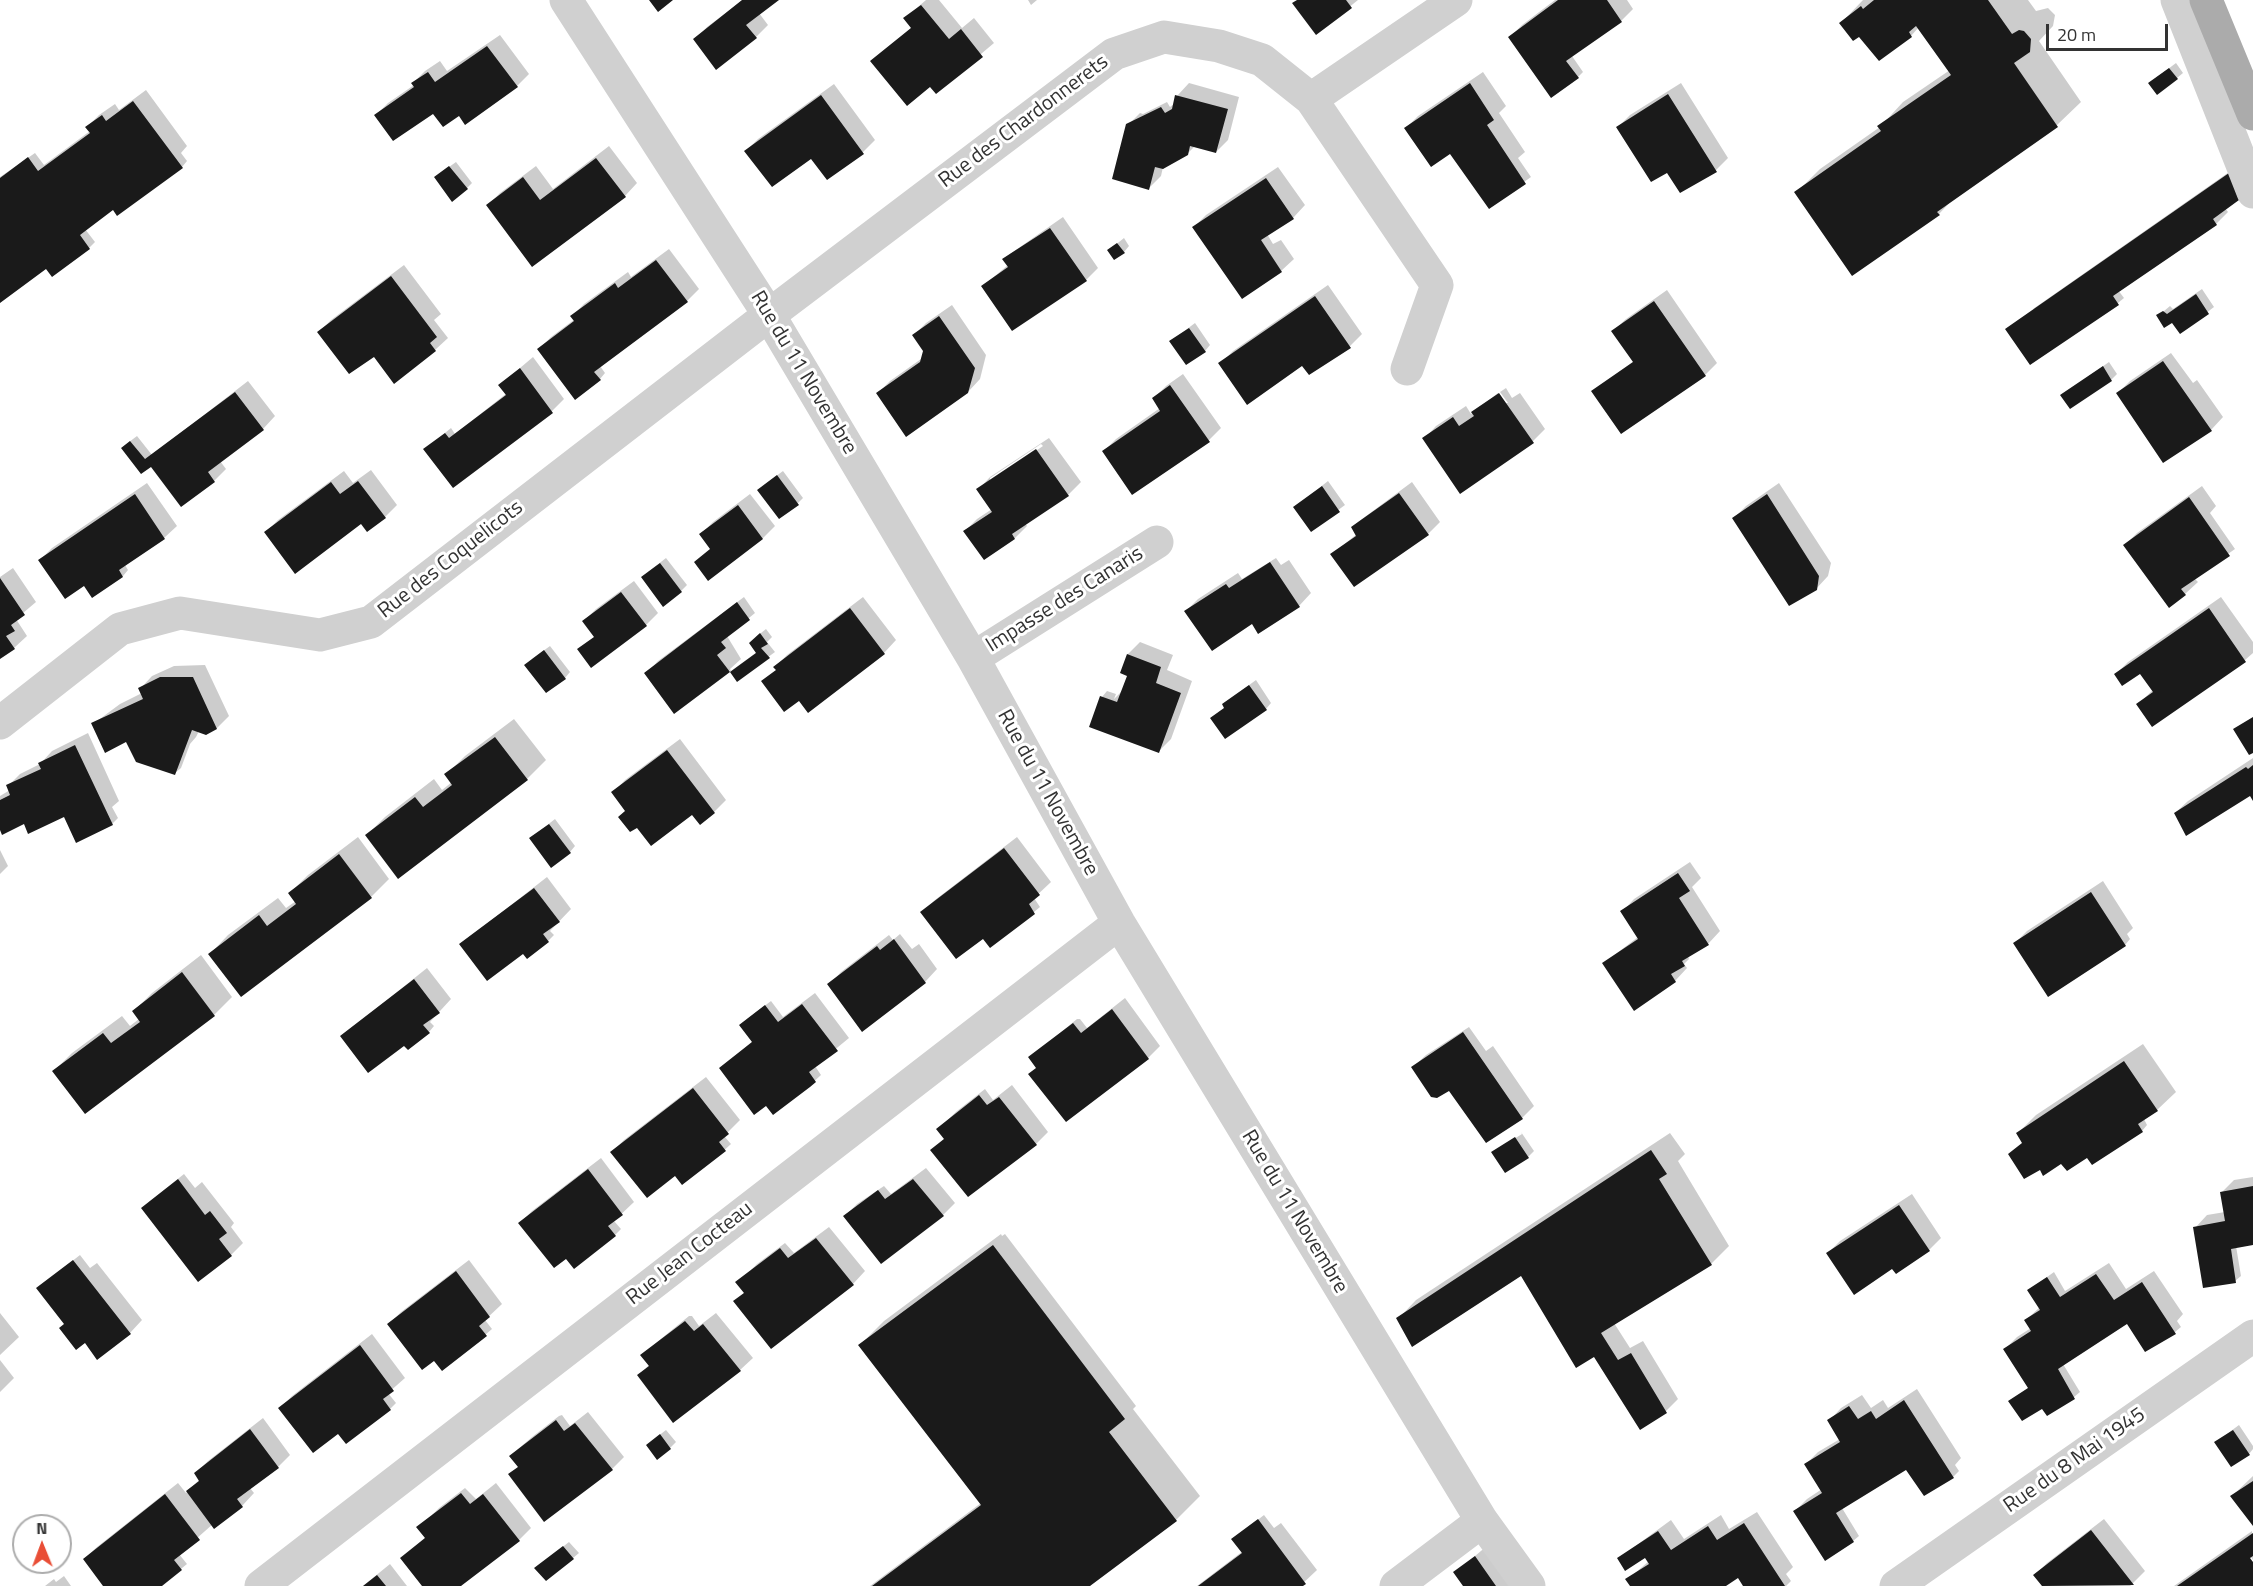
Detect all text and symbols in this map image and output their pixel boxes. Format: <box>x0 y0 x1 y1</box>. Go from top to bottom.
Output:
scale bar <box>2049 12 2170 50</box>
text: 20 m <box>2057 21 2096 48</box>
street label: Rue des Chardonnerets <box>934 50 1114 194</box>
street label: Rue du 11 Novembre <box>744 287 862 459</box>
street label: Rue des Coquelicots <box>373 496 529 624</box>
street label: Impasse des Canaris <box>982 541 1148 659</box>
street label: Rue du 11 Novembre <box>991 706 1103 880</box>
street label: Rue du 11 Novembre <box>1235 1126 1353 1298</box>
street label: Rue Jean Cocteau <box>622 1197 758 1311</box>
street label: Rue du 8 Mai 1945 <box>1999 1403 2151 1519</box>
north arrow <box>12 1514 72 1574</box>
text: N <box>36 1516 47 1540</box>

